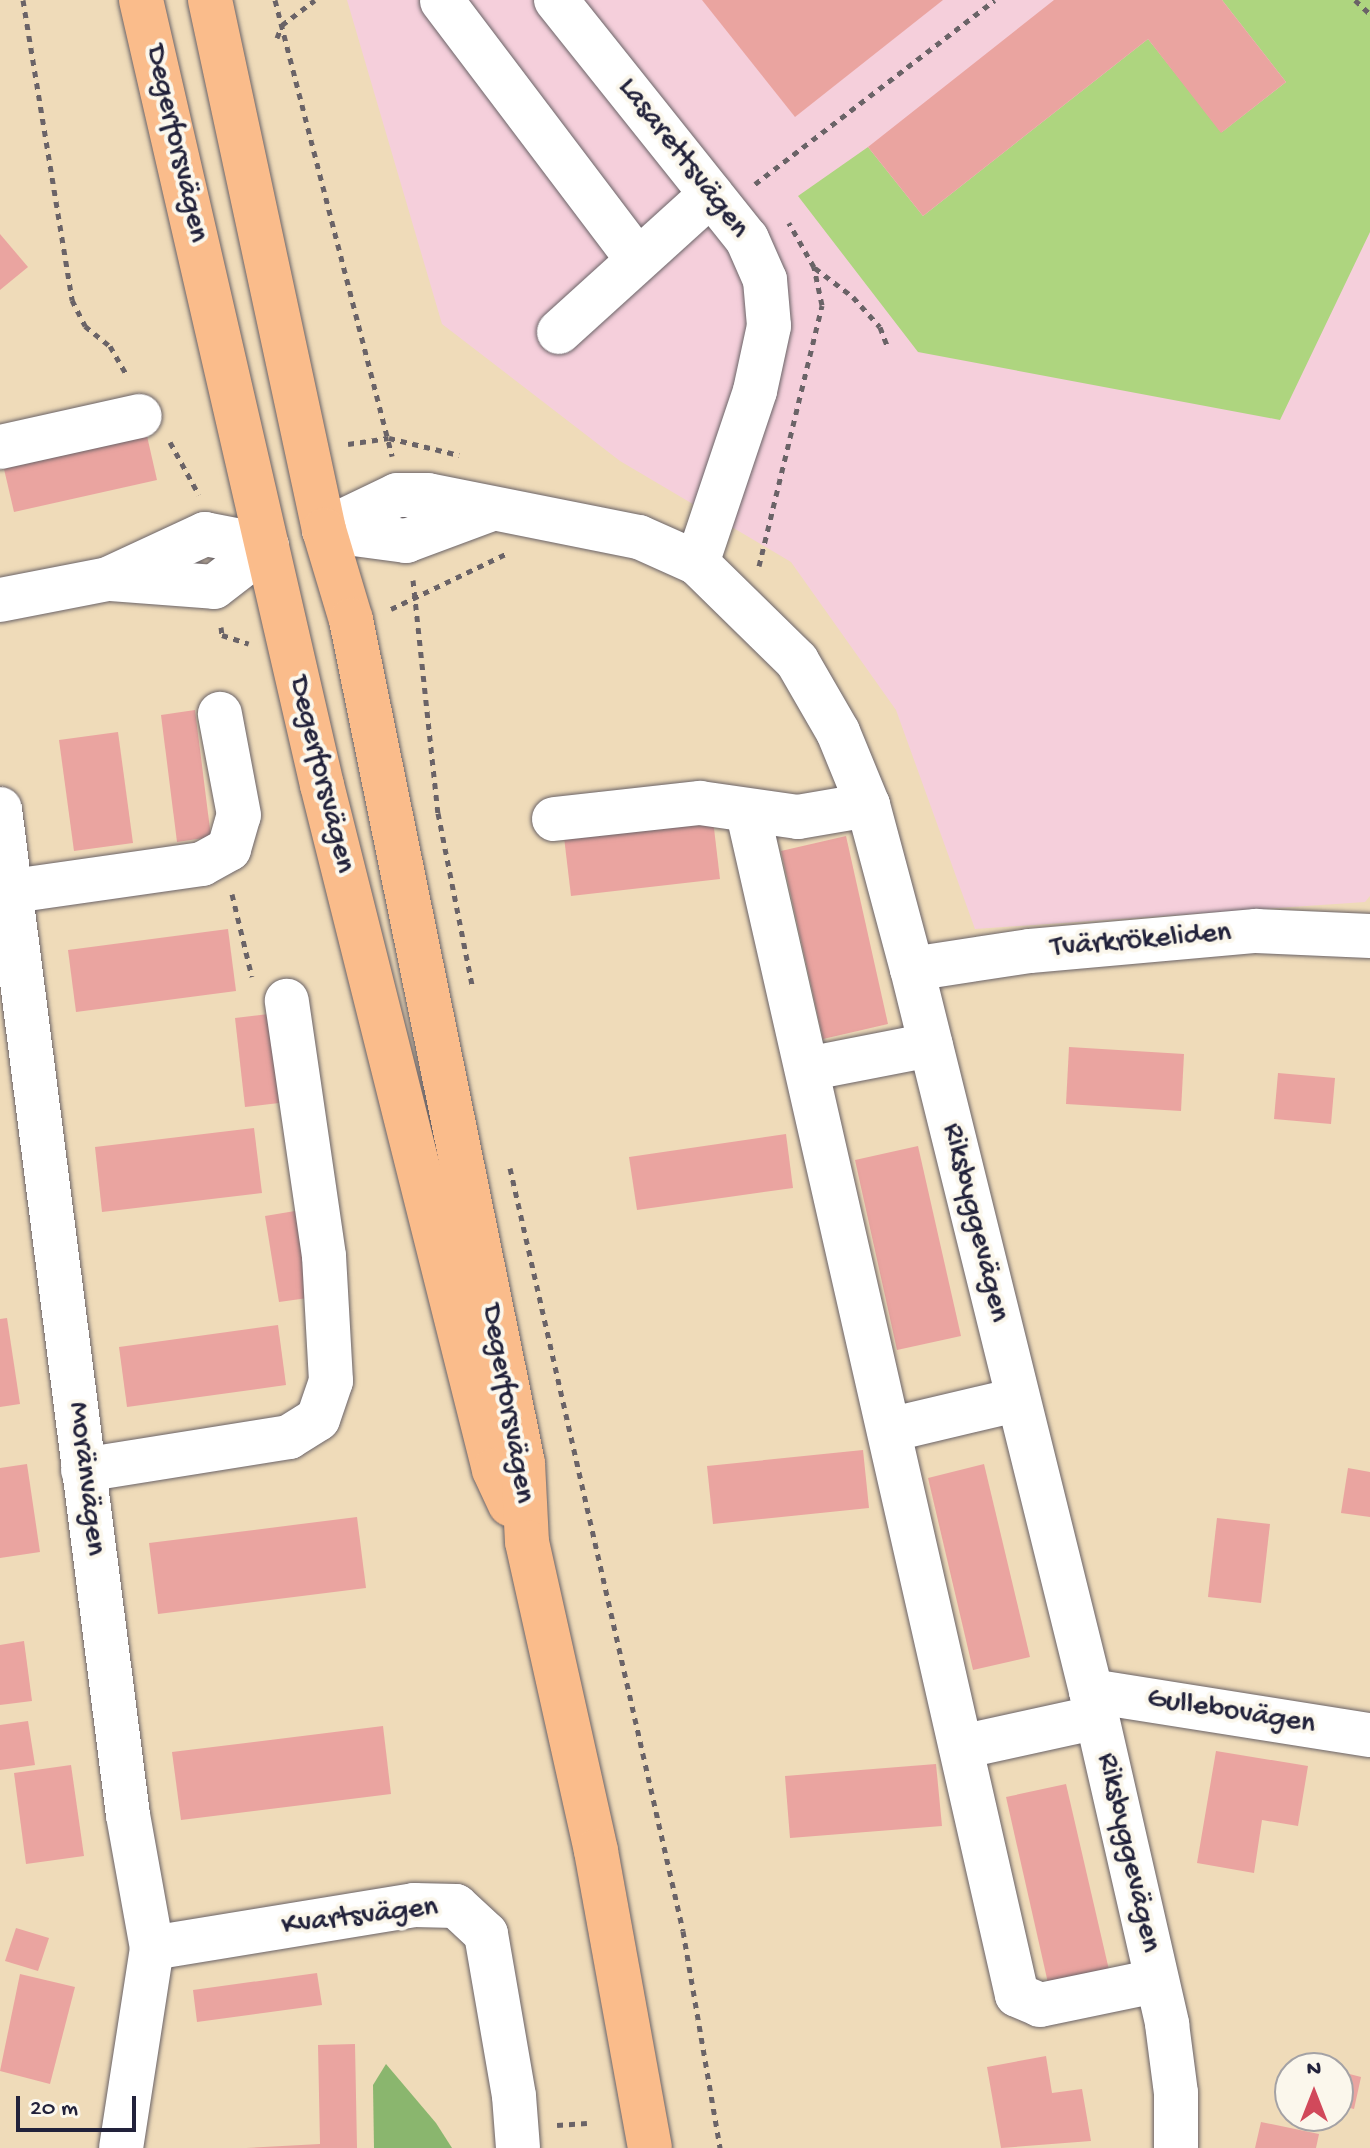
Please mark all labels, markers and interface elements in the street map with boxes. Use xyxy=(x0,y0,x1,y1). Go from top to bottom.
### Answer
street label: Degerforsvägen xyxy=(135,42,215,246)
street label: Lasarettsvägen xyxy=(608,72,756,246)
street label: Degerforsvägen xyxy=(278,673,362,877)
street label: Tvärkrökeliden xyxy=(1049,916,1233,968)
street label: Riksbyggevägen xyxy=(932,1120,1016,1326)
street label: Degerforsvägen xyxy=(471,1302,541,1506)
street label: Moränvägen xyxy=(58,1400,112,1558)
street label: Gullebovägen xyxy=(1144,1682,1318,1744)
street label: Riksbyggevägen xyxy=(1087,1750,1167,1956)
street label: Kvartsvägen xyxy=(280,1891,440,1945)
north arrow xyxy=(1274,2052,1354,2132)
text: N xyxy=(1307,2057,1321,2083)
scale bar xyxy=(20,2080,140,2130)
text: 20 m xyxy=(30,2095,78,2124)

